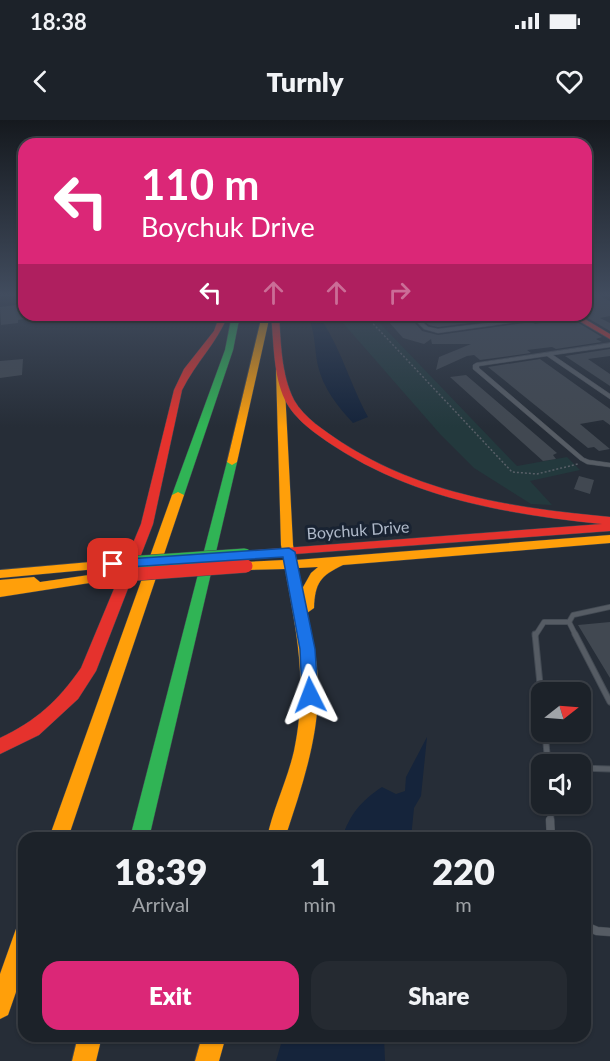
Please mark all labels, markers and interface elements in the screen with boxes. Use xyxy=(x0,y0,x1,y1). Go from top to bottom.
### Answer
text: 18:38 xyxy=(30,8,87,35)
icon: back xyxy=(24,65,57,98)
text: Turnly xyxy=(267,65,343,98)
icon: heart xyxy=(553,65,586,98)
text: 110 m xyxy=(141,159,259,209)
icon: left xyxy=(42,162,120,240)
text: Boychuk Drive xyxy=(141,210,315,243)
icon: left xyxy=(194,276,227,309)
icon: ahead xyxy=(257,276,290,309)
icon: ahead xyxy=(320,276,353,309)
icon: right xyxy=(383,276,416,309)
street label: Boychuk Drive xyxy=(306,516,410,543)
pin xyxy=(87,538,138,589)
icon: arrive xyxy=(96,547,129,580)
position arrow xyxy=(278,663,342,727)
north arrow xyxy=(531,682,591,742)
map controls xyxy=(531,682,591,814)
button: sound xyxy=(531,754,591,814)
text: 18:39 xyxy=(114,849,207,893)
text: 1 xyxy=(309,849,330,893)
text: 220 xyxy=(432,849,495,893)
text: Arrival xyxy=(132,892,190,916)
text: min xyxy=(304,892,336,916)
text: m xyxy=(455,892,472,916)
button: Exit xyxy=(42,961,299,1030)
button: Share xyxy=(311,961,567,1030)

